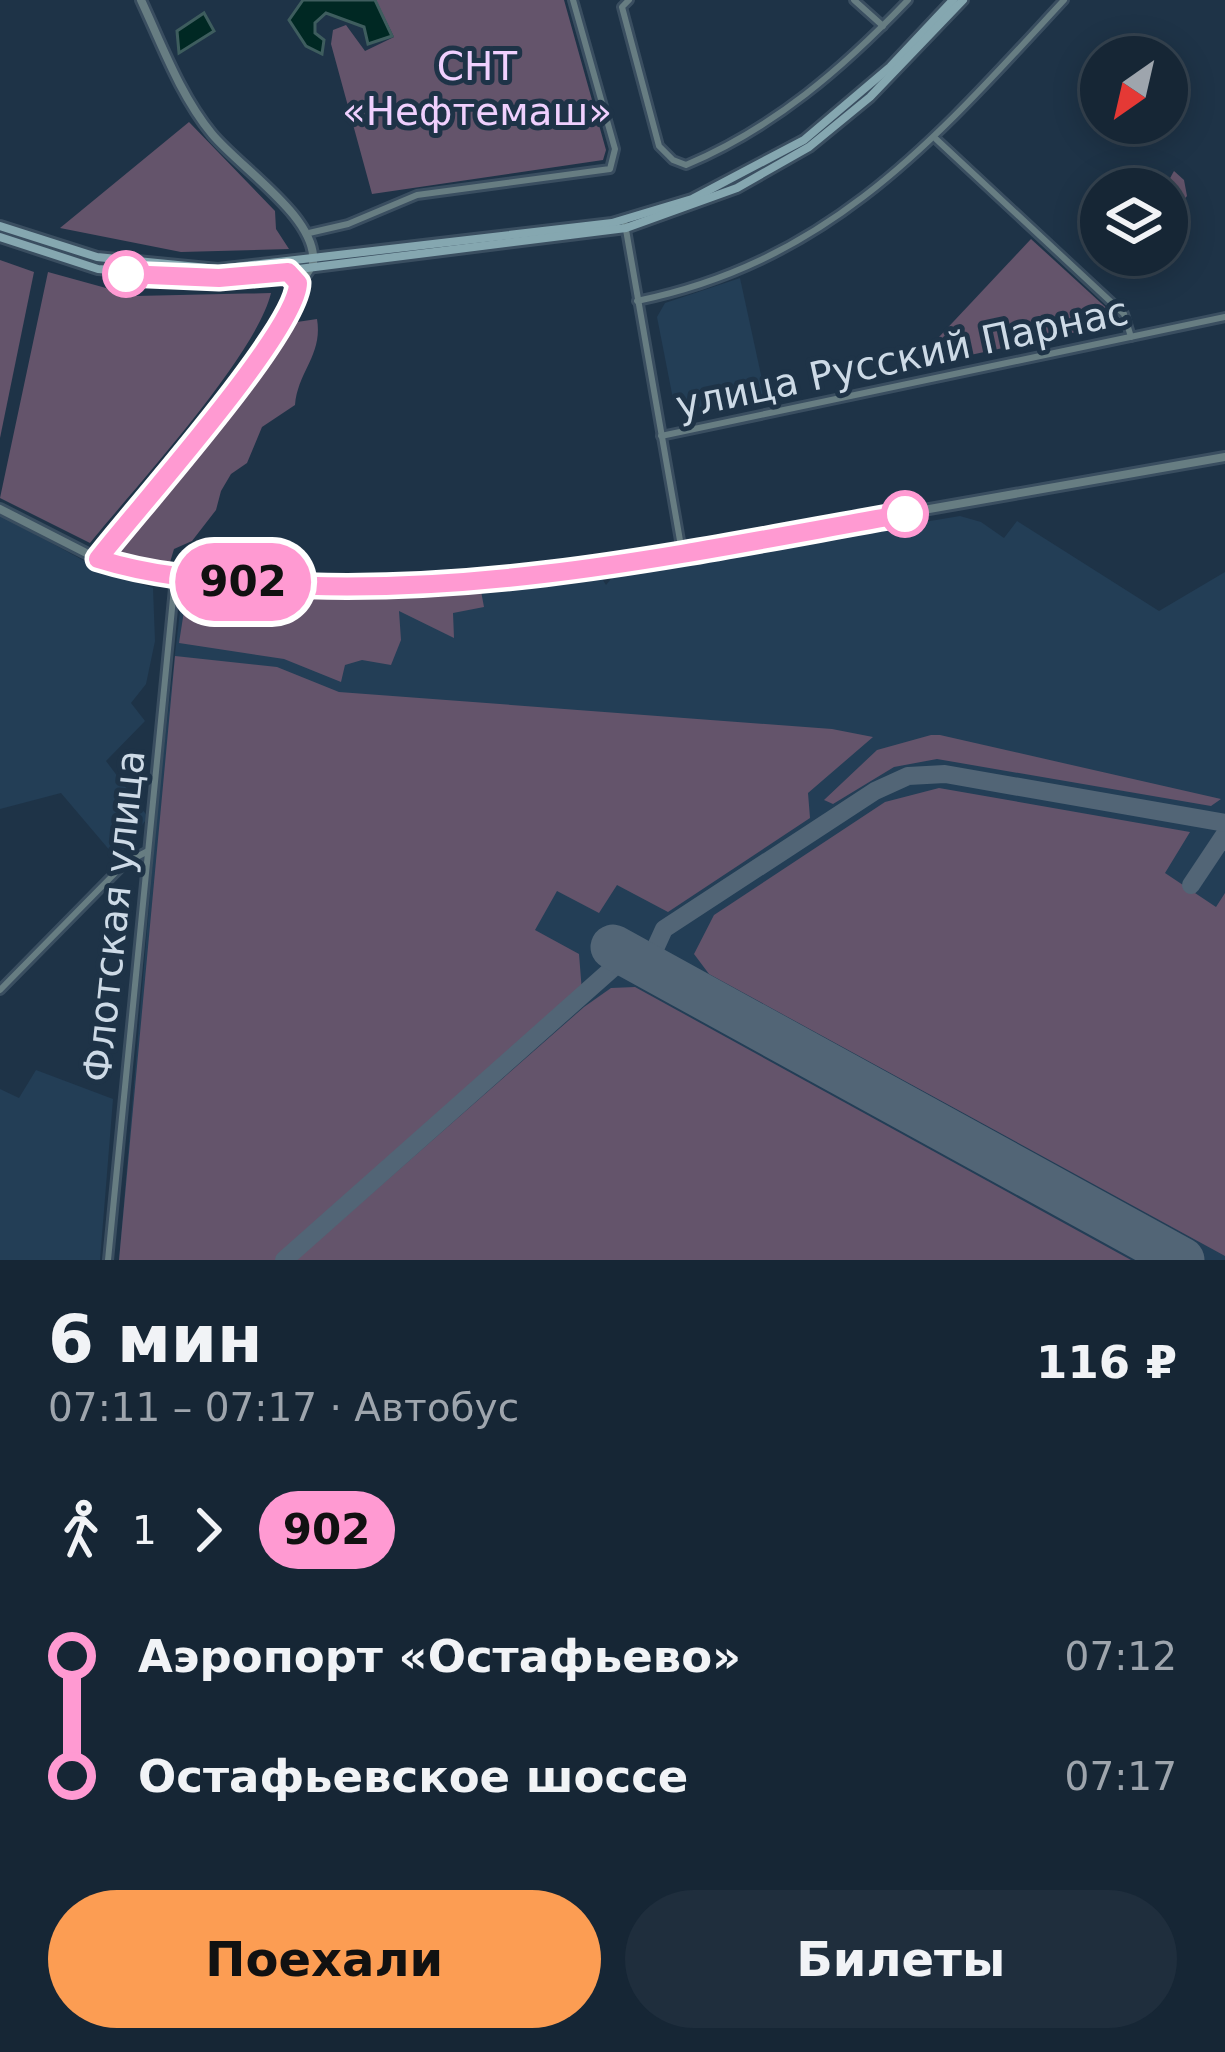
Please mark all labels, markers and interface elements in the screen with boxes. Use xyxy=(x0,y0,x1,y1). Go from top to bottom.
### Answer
north arrow xyxy=(1080,36,1188,144)
map controls xyxy=(1080,36,1188,276)
park label: СНТ «Нефтемаш» xyxy=(342,44,612,134)
button: layers xyxy=(1080,168,1188,276)
unlabelled marker xyxy=(104,252,148,296)
street label: улица Русский Парнас xyxy=(672,288,1132,428)
unlabelled marker xyxy=(883,492,927,536)
line badge: 902 xyxy=(174,543,312,621)
text: 902 xyxy=(199,557,287,606)
street label: Флотская улица xyxy=(74,748,154,1084)
text: 6 мин xyxy=(48,1301,263,1378)
text: 116 ₽ xyxy=(1036,1336,1177,1389)
text: 07:11 – 07:17 · Автобус xyxy=(48,1385,519,1430)
icon: walk xyxy=(48,1497,114,1563)
icon: forward xyxy=(175,1497,241,1563)
text: 902 xyxy=(283,1505,371,1554)
text: 1 xyxy=(132,1508,157,1553)
text: Аэропорт «Остафьево» xyxy=(138,1630,741,1683)
text: 07:12 xyxy=(1065,1634,1177,1679)
text: Остафьевское шоссе xyxy=(138,1750,688,1803)
text: 07:17 xyxy=(1065,1754,1177,1799)
button: Поехали xyxy=(48,1890,601,2028)
button: Билеты xyxy=(625,1890,1177,2028)

